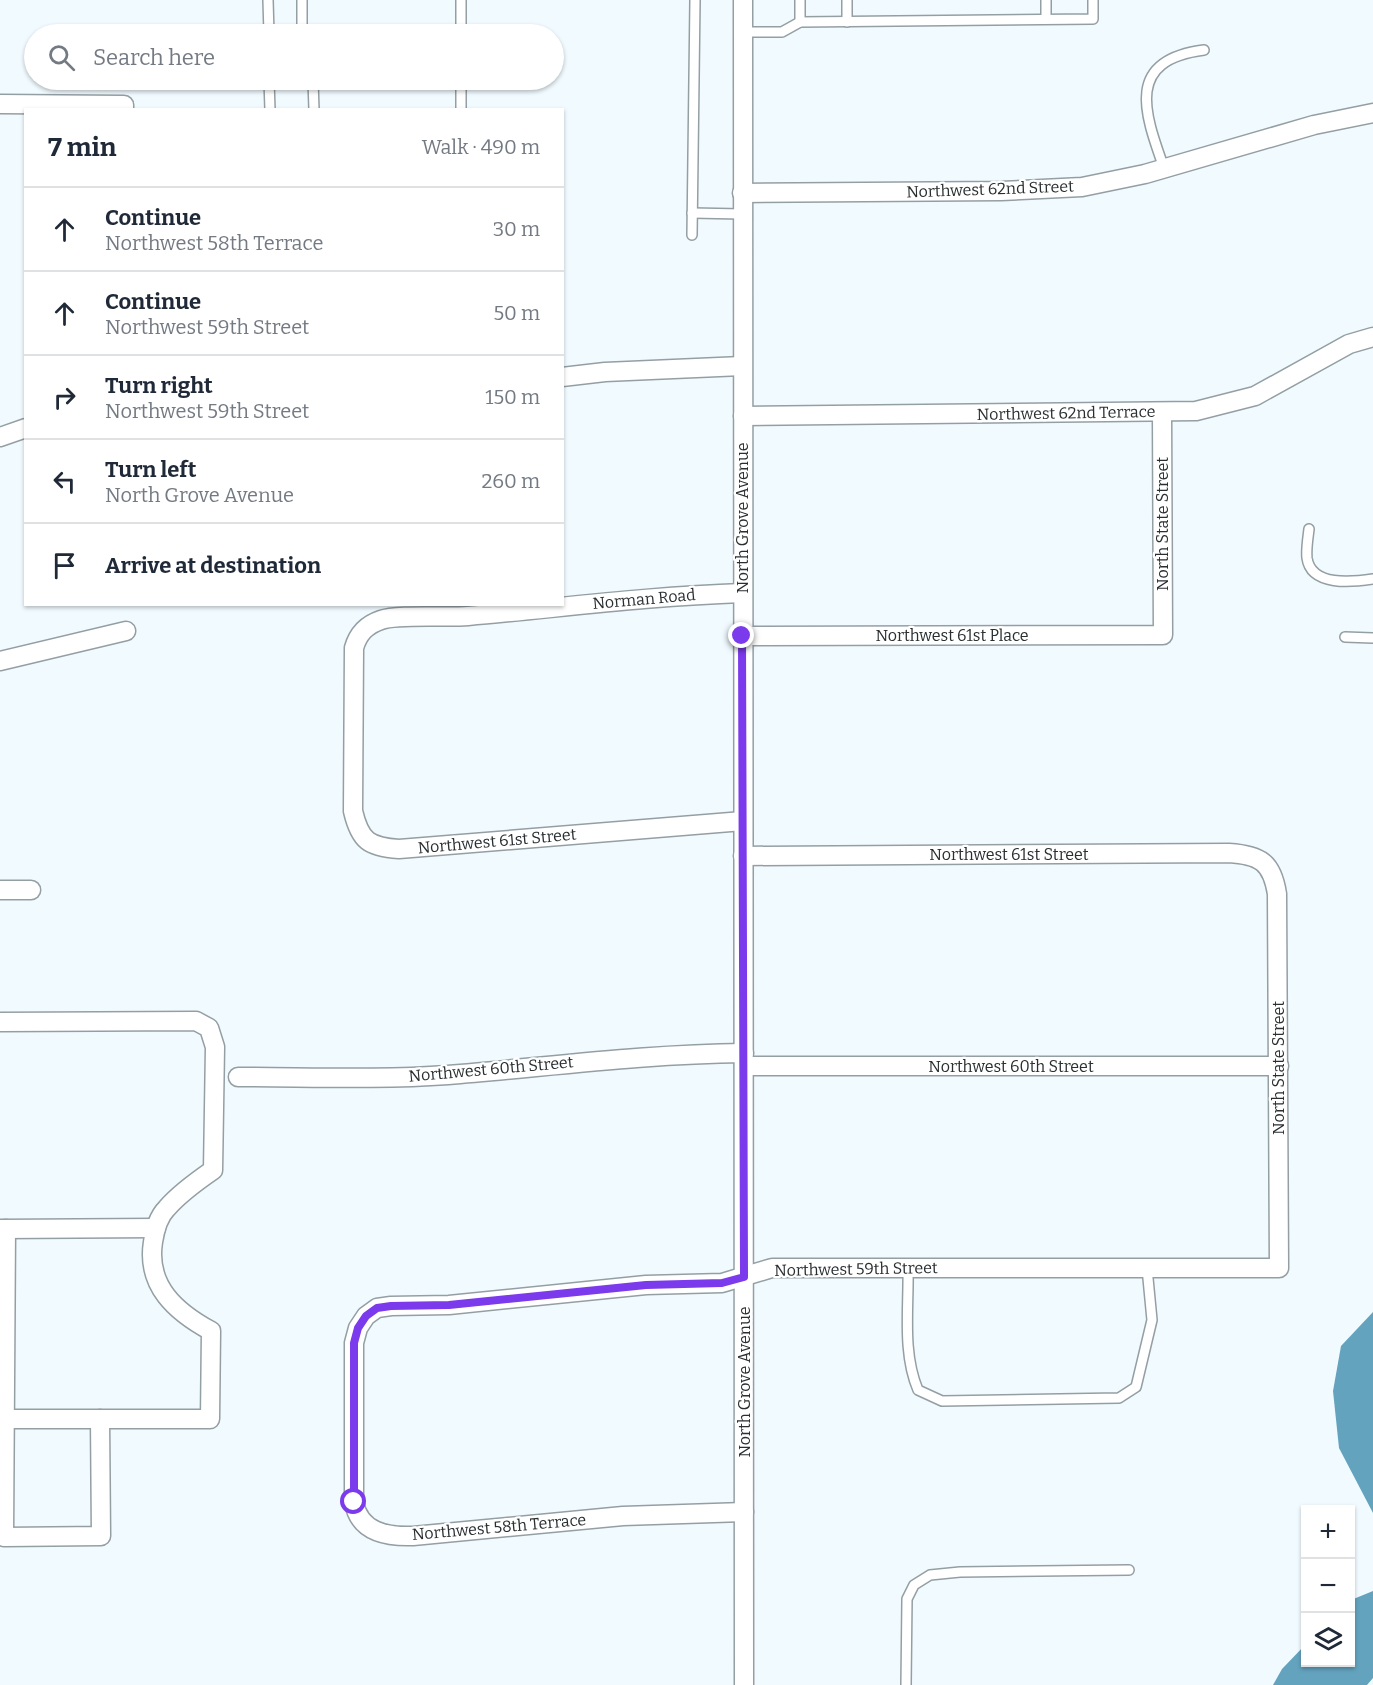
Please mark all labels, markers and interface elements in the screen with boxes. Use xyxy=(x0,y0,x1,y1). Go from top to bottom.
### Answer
search box xyxy=(24,24,564,90)
icon: search xyxy=(45,41,78,74)
text: Search here xyxy=(93,44,215,71)
text: 7 min xyxy=(48,132,116,163)
text: Walk · 490 m xyxy=(422,135,540,159)
street label: Northwest 62nd Street xyxy=(906,177,1074,201)
text: Continue xyxy=(105,204,201,231)
icon: ahead xyxy=(48,213,81,246)
text: 30 m xyxy=(493,217,540,241)
text: Northwest 58th Terrace xyxy=(105,231,323,255)
text: Continue xyxy=(105,288,201,315)
icon: ahead xyxy=(48,297,81,330)
text: 50 m xyxy=(493,301,540,325)
text: Northwest 59th Street xyxy=(105,315,309,339)
text: Turn right xyxy=(105,372,213,399)
icon: right xyxy=(48,381,81,414)
text: 150 m xyxy=(485,385,540,409)
text: Northwest 59th Street xyxy=(105,399,309,423)
street label: Northwest 62nd Terrace xyxy=(977,402,1155,424)
street label: North Grove Avenue xyxy=(733,442,752,594)
text: Turn left xyxy=(105,456,197,483)
street label: North State Street xyxy=(1153,457,1172,591)
icon: left xyxy=(48,465,81,498)
text: 260 m xyxy=(481,469,540,493)
text: North Grove Avenue xyxy=(105,483,294,507)
icon: arrive xyxy=(48,549,81,582)
text: Arrive at destination xyxy=(105,552,321,579)
street label: Norman Road xyxy=(592,585,697,613)
route end xyxy=(728,622,754,648)
street label: Northwest 61st Place xyxy=(875,626,1029,645)
street label: Northwest 61st Street xyxy=(417,825,577,857)
street label: Northwest 61st Street xyxy=(929,845,1089,864)
street label: North State Street xyxy=(1269,1001,1288,1135)
street label: Northwest 60th Street xyxy=(408,1052,574,1086)
street label: Northwest 60th Street xyxy=(928,1057,1094,1076)
street label: Northwest 59th Street xyxy=(774,1258,938,1280)
street label: North Grove Avenue xyxy=(735,1306,754,1458)
route start xyxy=(340,1488,366,1514)
map controls xyxy=(1301,1505,1355,1667)
button: + xyxy=(1301,1505,1355,1559)
street label: Northwest 58th Terrace xyxy=(411,1510,587,1544)
button: − xyxy=(1301,1559,1355,1613)
button: layers xyxy=(1301,1613,1355,1667)

